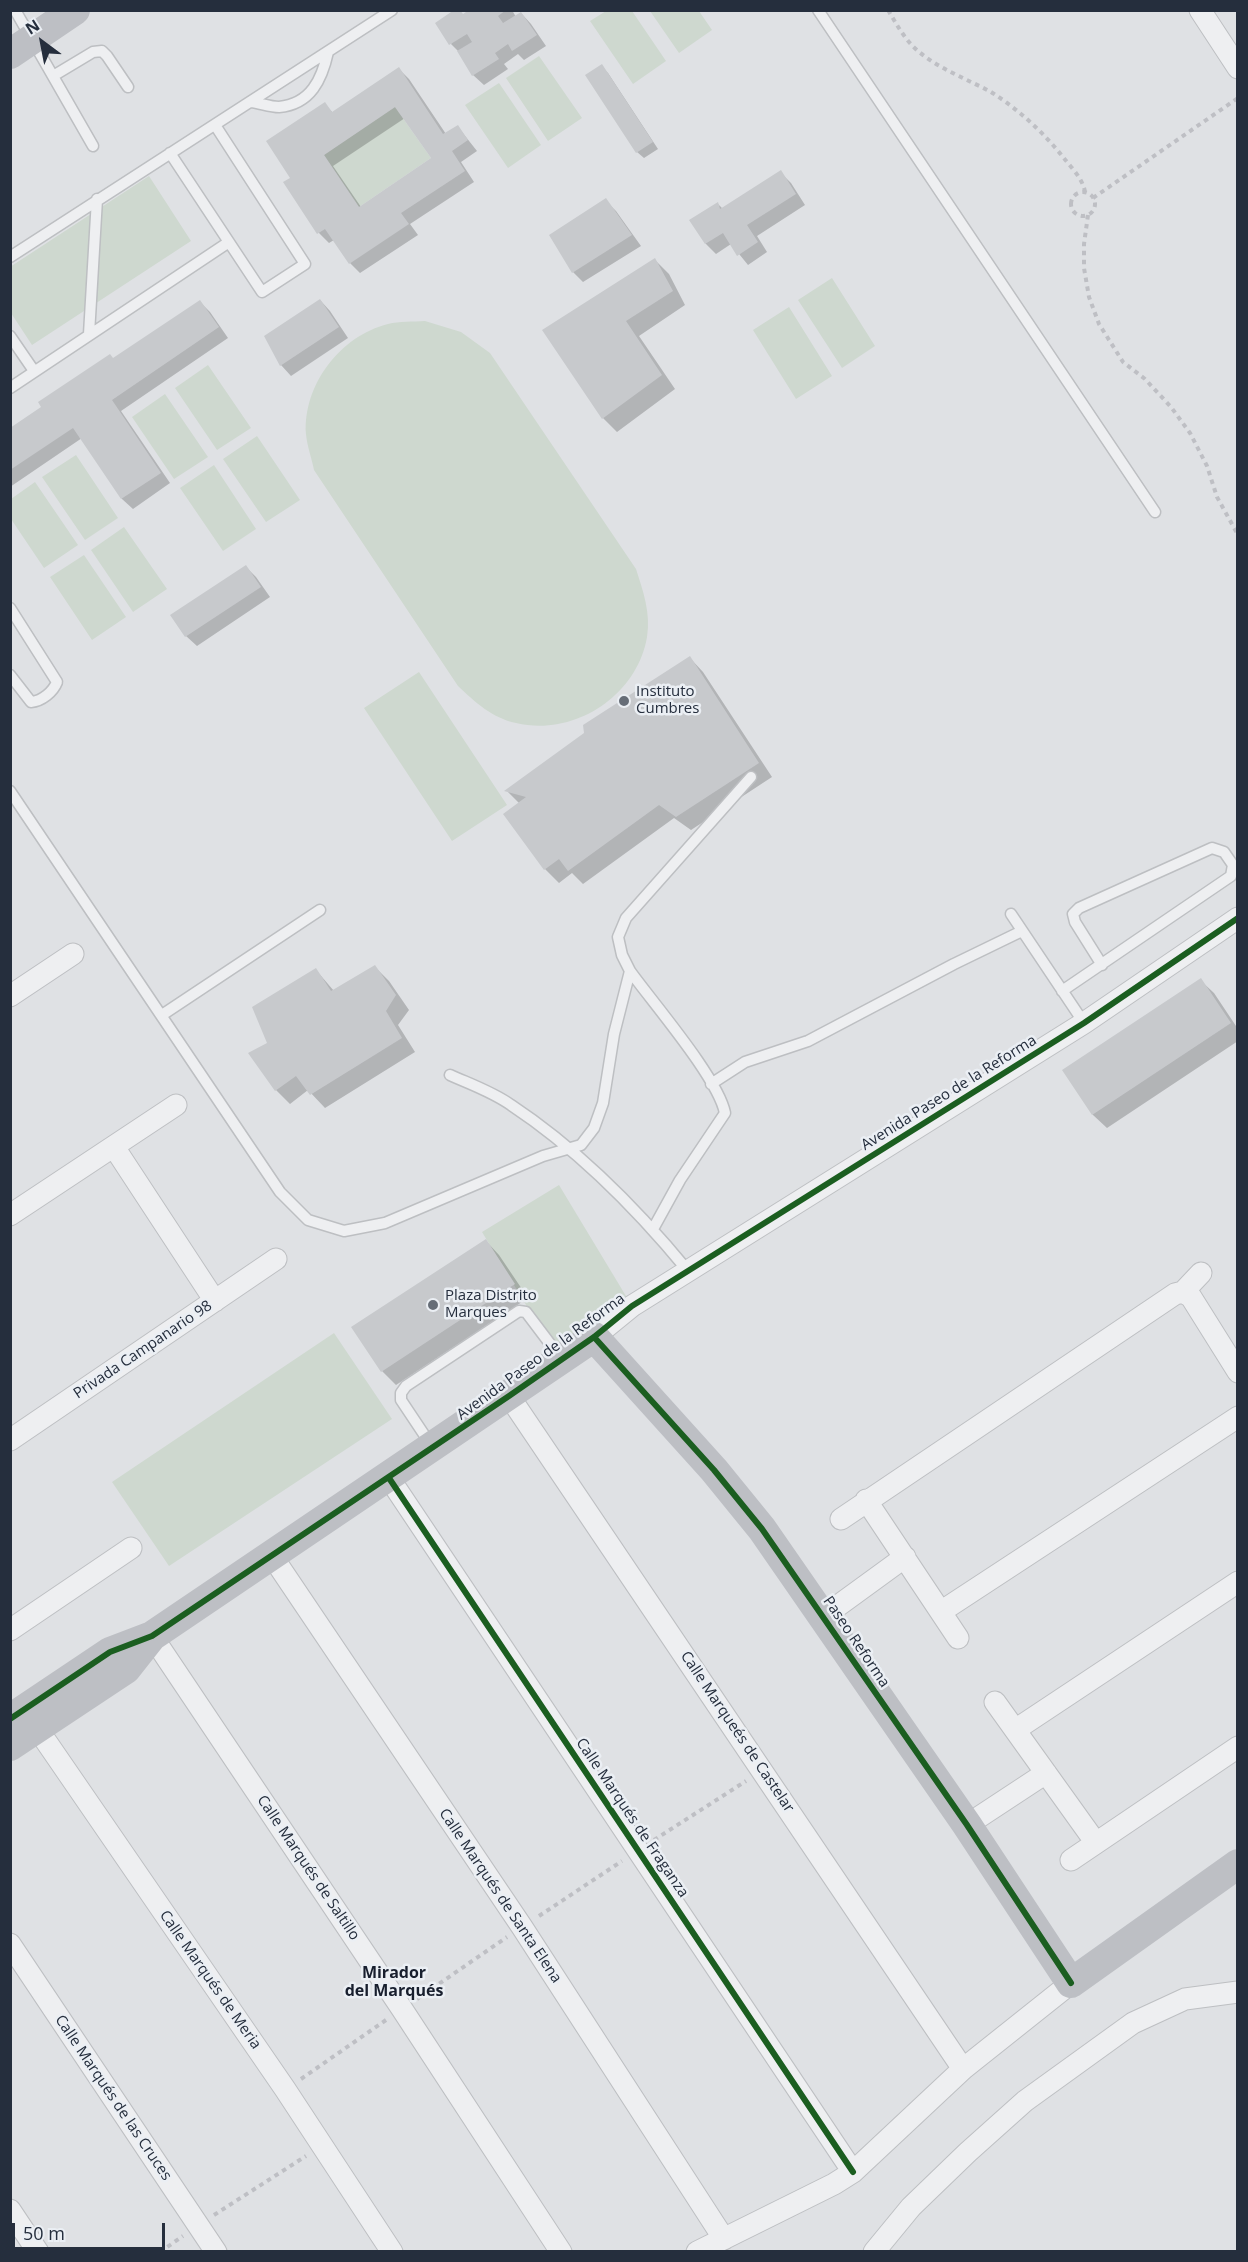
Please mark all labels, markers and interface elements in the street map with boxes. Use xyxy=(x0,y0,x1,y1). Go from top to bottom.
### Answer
north arrow xyxy=(12,12,72,72)
text: N xyxy=(21,14,44,40)
place label: Instituto Cumbres xyxy=(636,683,699,718)
marker: Instituto Cumbres xyxy=(617,694,631,708)
street label: Avenida Paseo de la Reforma xyxy=(858,1032,1040,1154)
place label: Plaza Distrito Marques xyxy=(445,1287,537,1322)
street label: Avenida Paseo de la Reforma xyxy=(453,1290,629,1424)
street label: Privada Campanario 98 xyxy=(70,1297,216,1403)
marker: Plaza Distrito Marques xyxy=(426,1298,440,1312)
street label: Paseo Reforma xyxy=(819,1593,893,1691)
street label: Calle Marqueés de Castelar xyxy=(676,1648,798,1816)
street label: Calle Marqués de Fraganza xyxy=(572,1735,692,1901)
street label: Calle Marqués de Saltillo xyxy=(253,1792,363,1944)
street label: Calle Marqués de Santa Elena xyxy=(435,1805,565,1987)
street label: Calle Marqués de Meria xyxy=(155,1907,265,2053)
district label: Mirador del Marqués xyxy=(345,1963,443,2001)
street label: Calle Marqués de las Cruces xyxy=(51,2012,175,2184)
scale bar xyxy=(15,2211,168,2249)
text: 50 m xyxy=(23,2221,65,2245)

